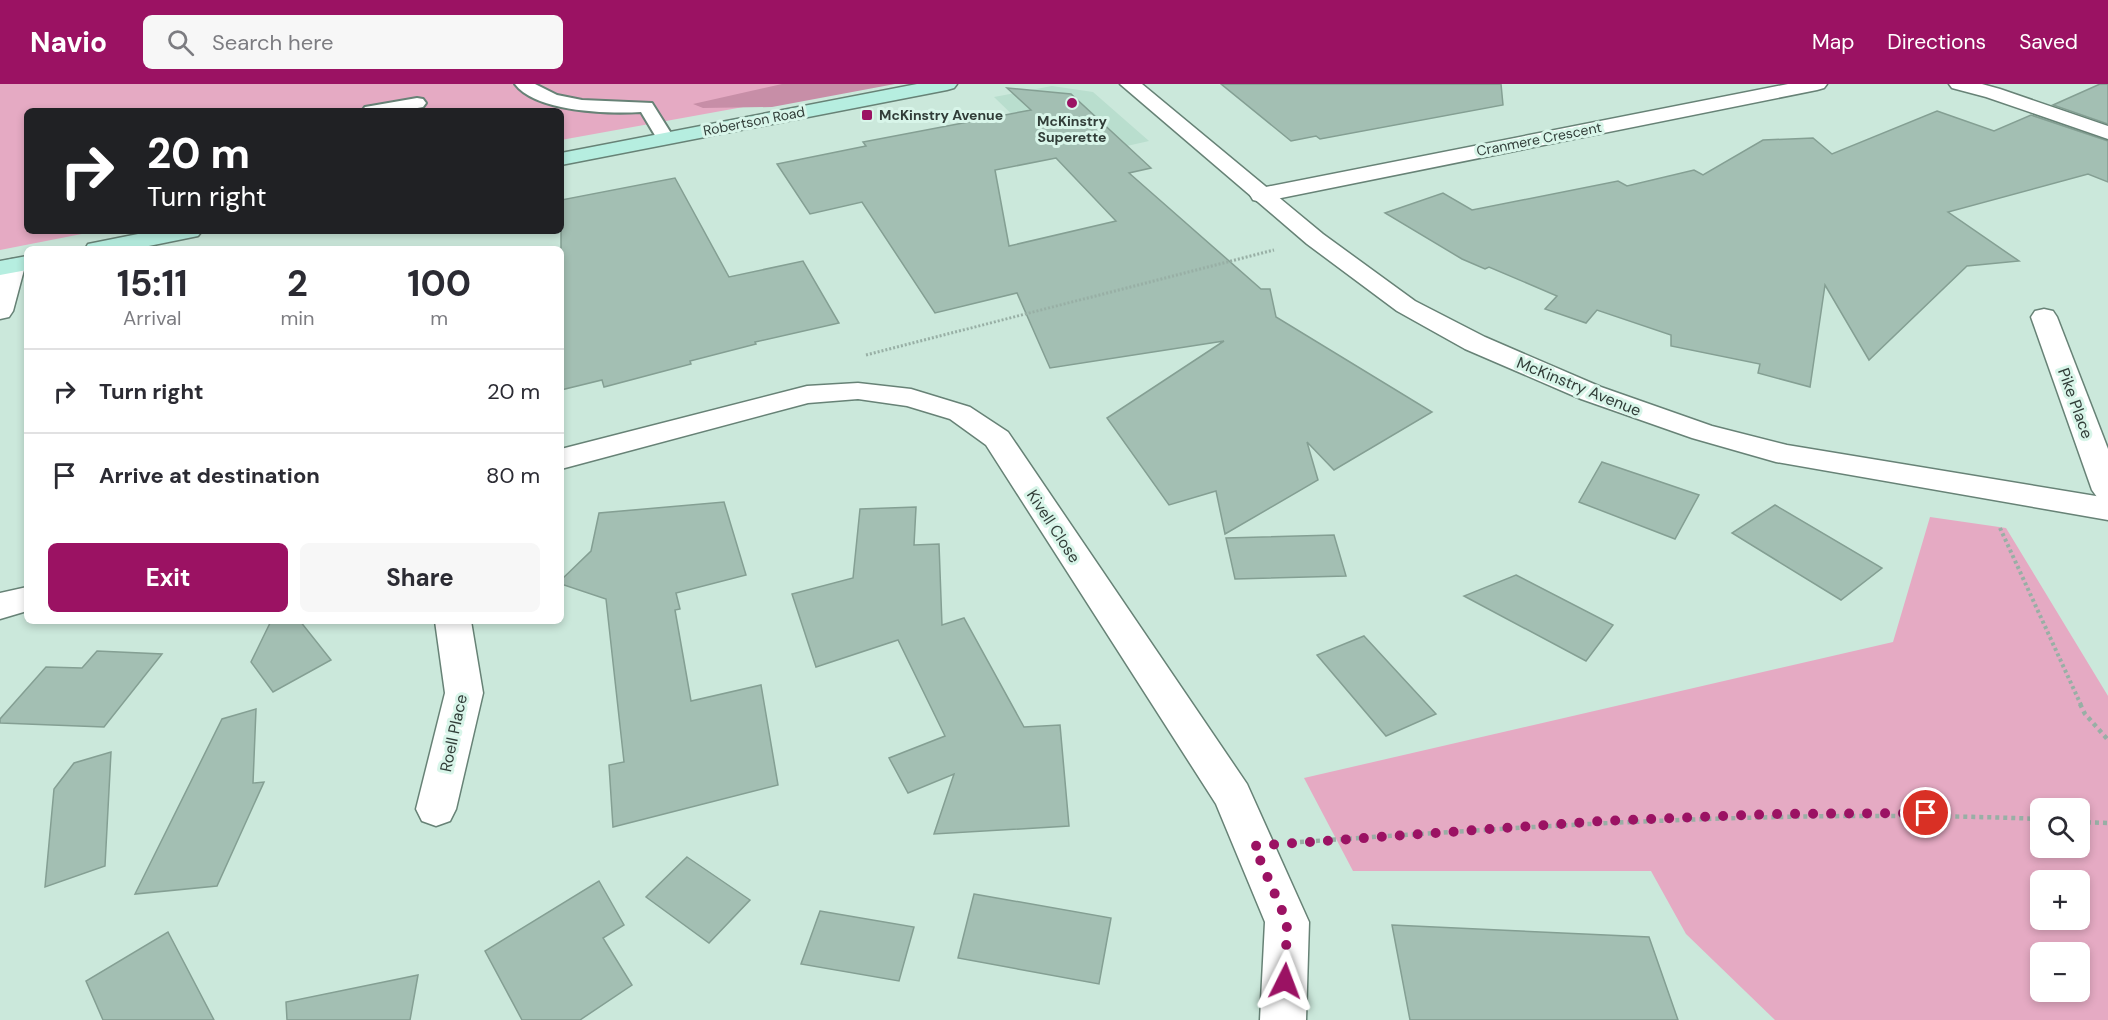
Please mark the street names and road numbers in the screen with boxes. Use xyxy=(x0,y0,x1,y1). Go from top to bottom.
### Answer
street label: Robertson Road xyxy=(702,102,806,140)
street label: Cranmere Crescent xyxy=(1475,118,1603,160)
street label: McKinstry Avenue xyxy=(1514,352,1644,421)
street label: Pike Place xyxy=(2053,365,2098,441)
street label: Kivell Close xyxy=(1022,486,1085,567)
street label: Roell Place xyxy=(435,692,472,774)

